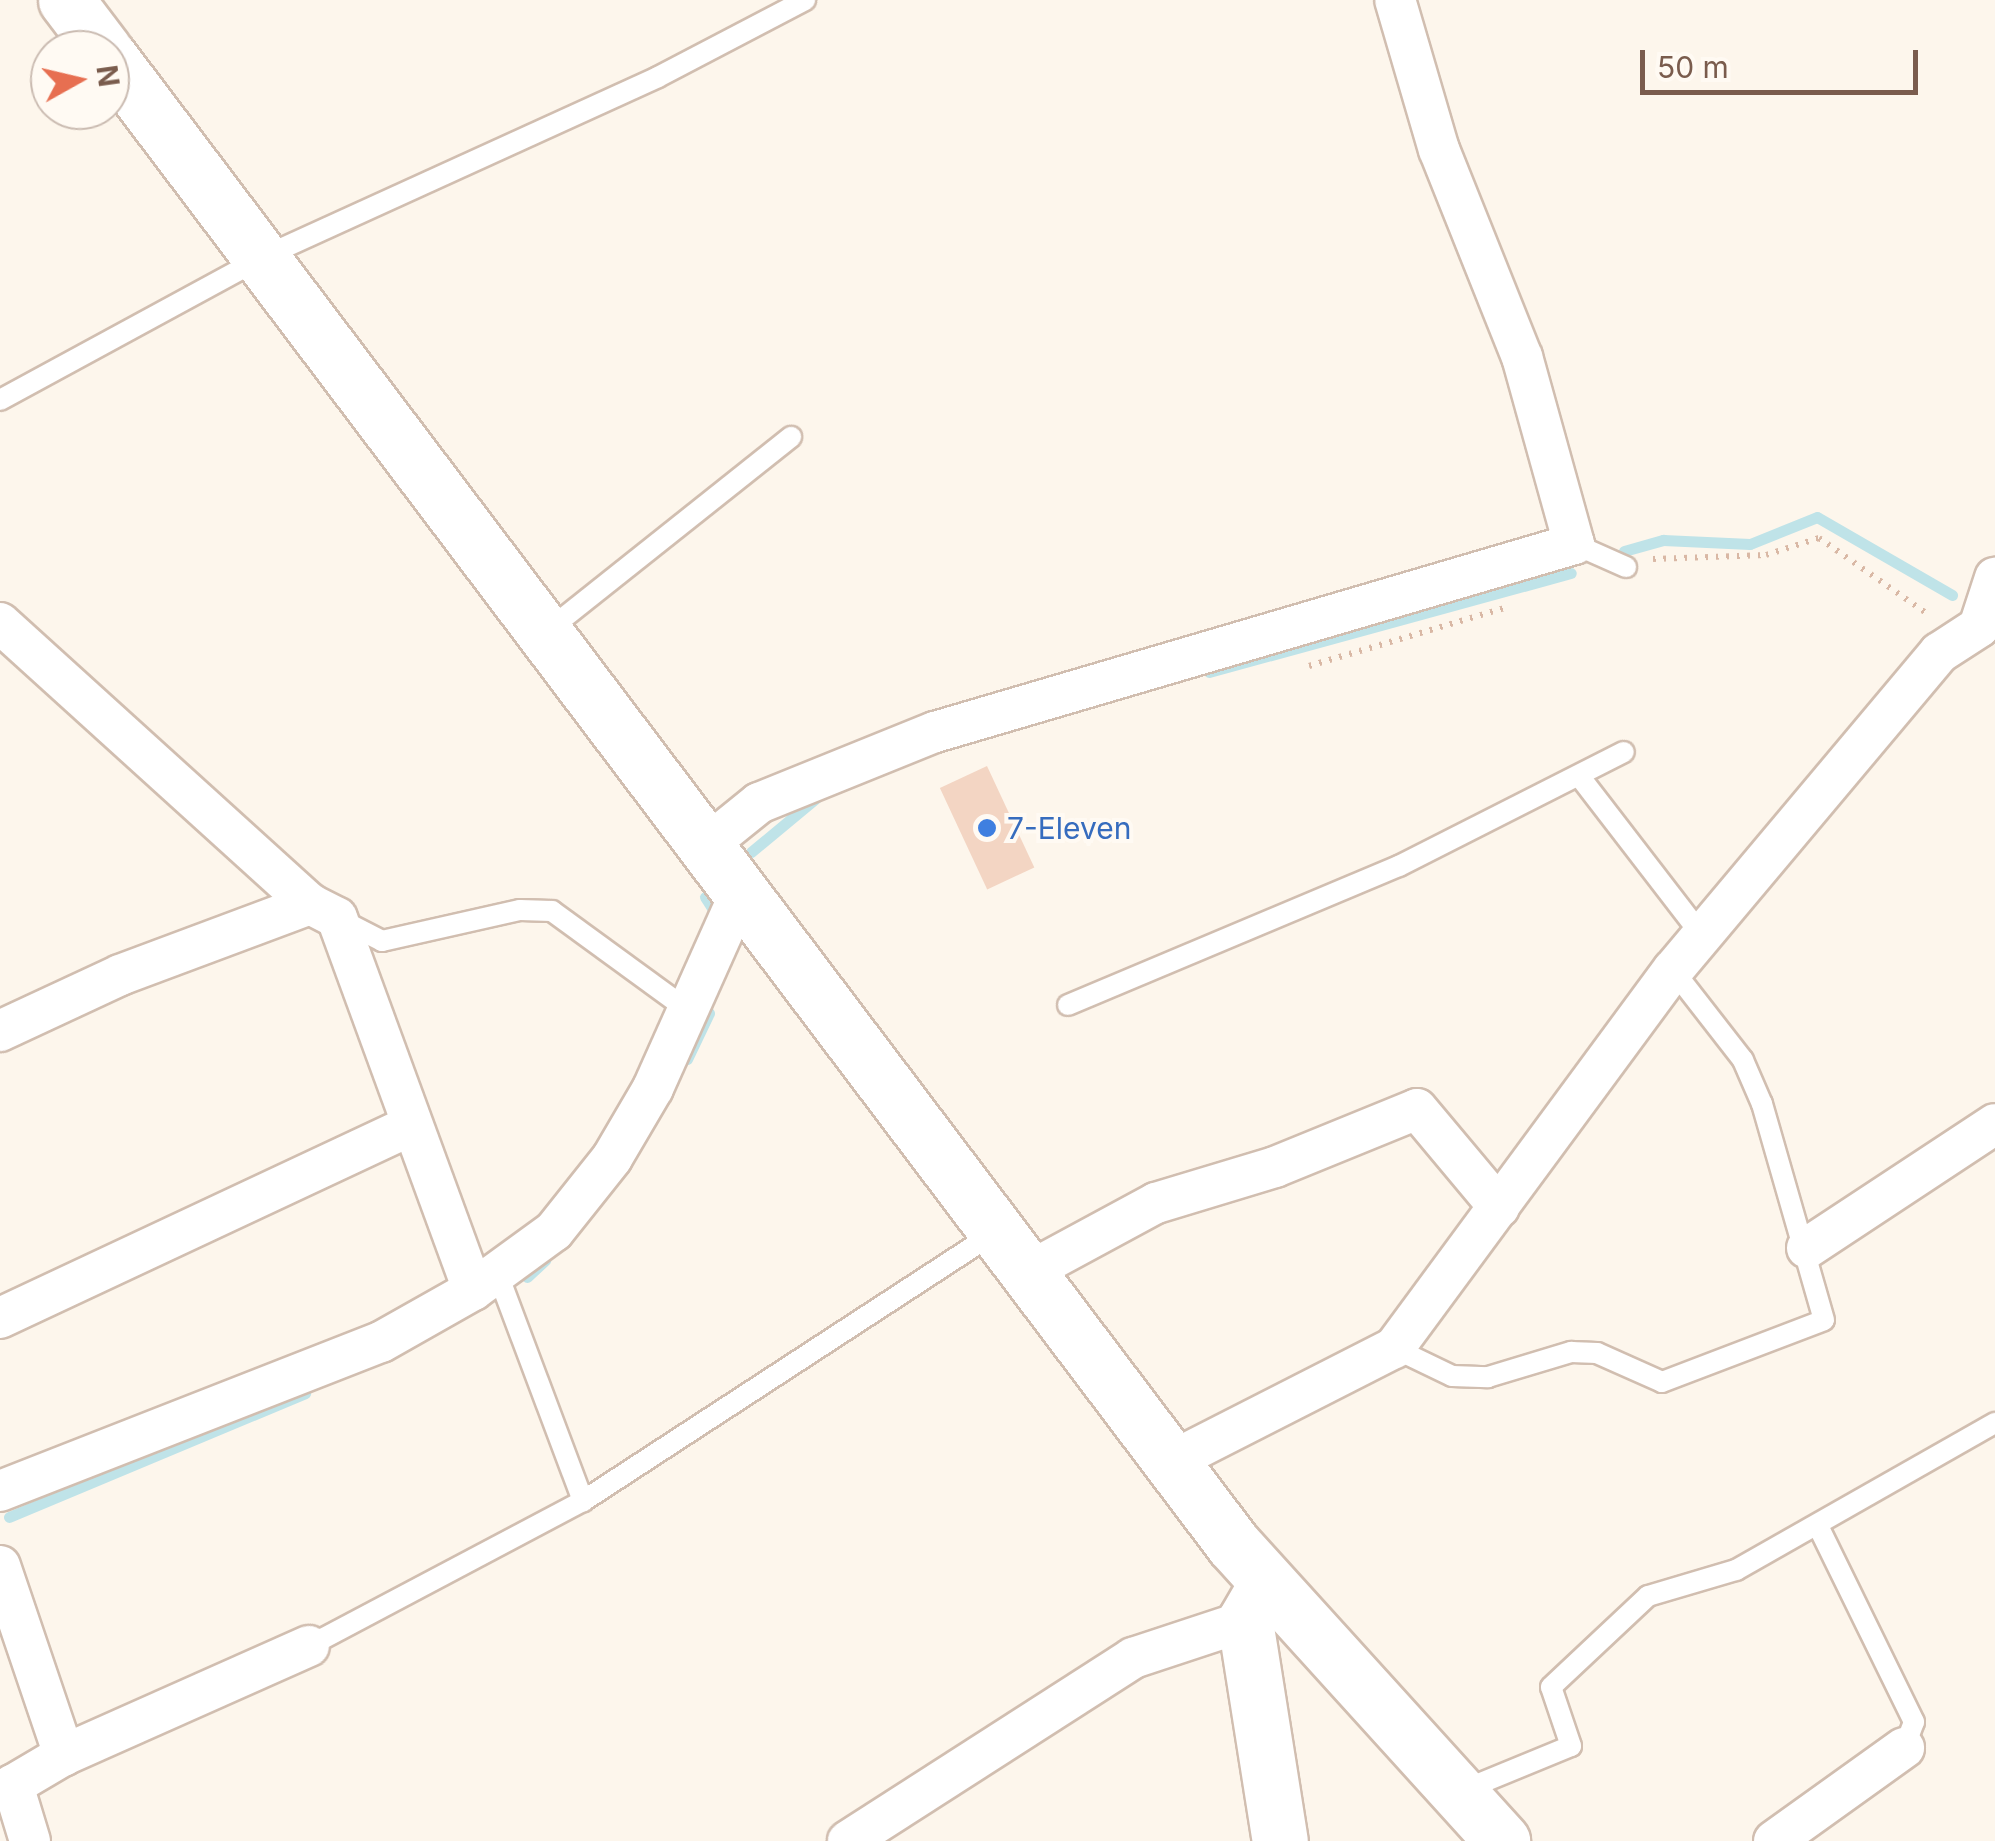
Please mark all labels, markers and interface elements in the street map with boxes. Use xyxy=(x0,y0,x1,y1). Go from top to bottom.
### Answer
north arrow xyxy=(30,30,130,130)
scale bar xyxy=(1645,30,1922,92)
text: 50 m xyxy=(1657,49,1729,85)
text: N xyxy=(89,63,126,89)
place label: 7-Eleven xyxy=(1007,810,1131,846)
marker: 7-Eleven xyxy=(976,817,998,839)

